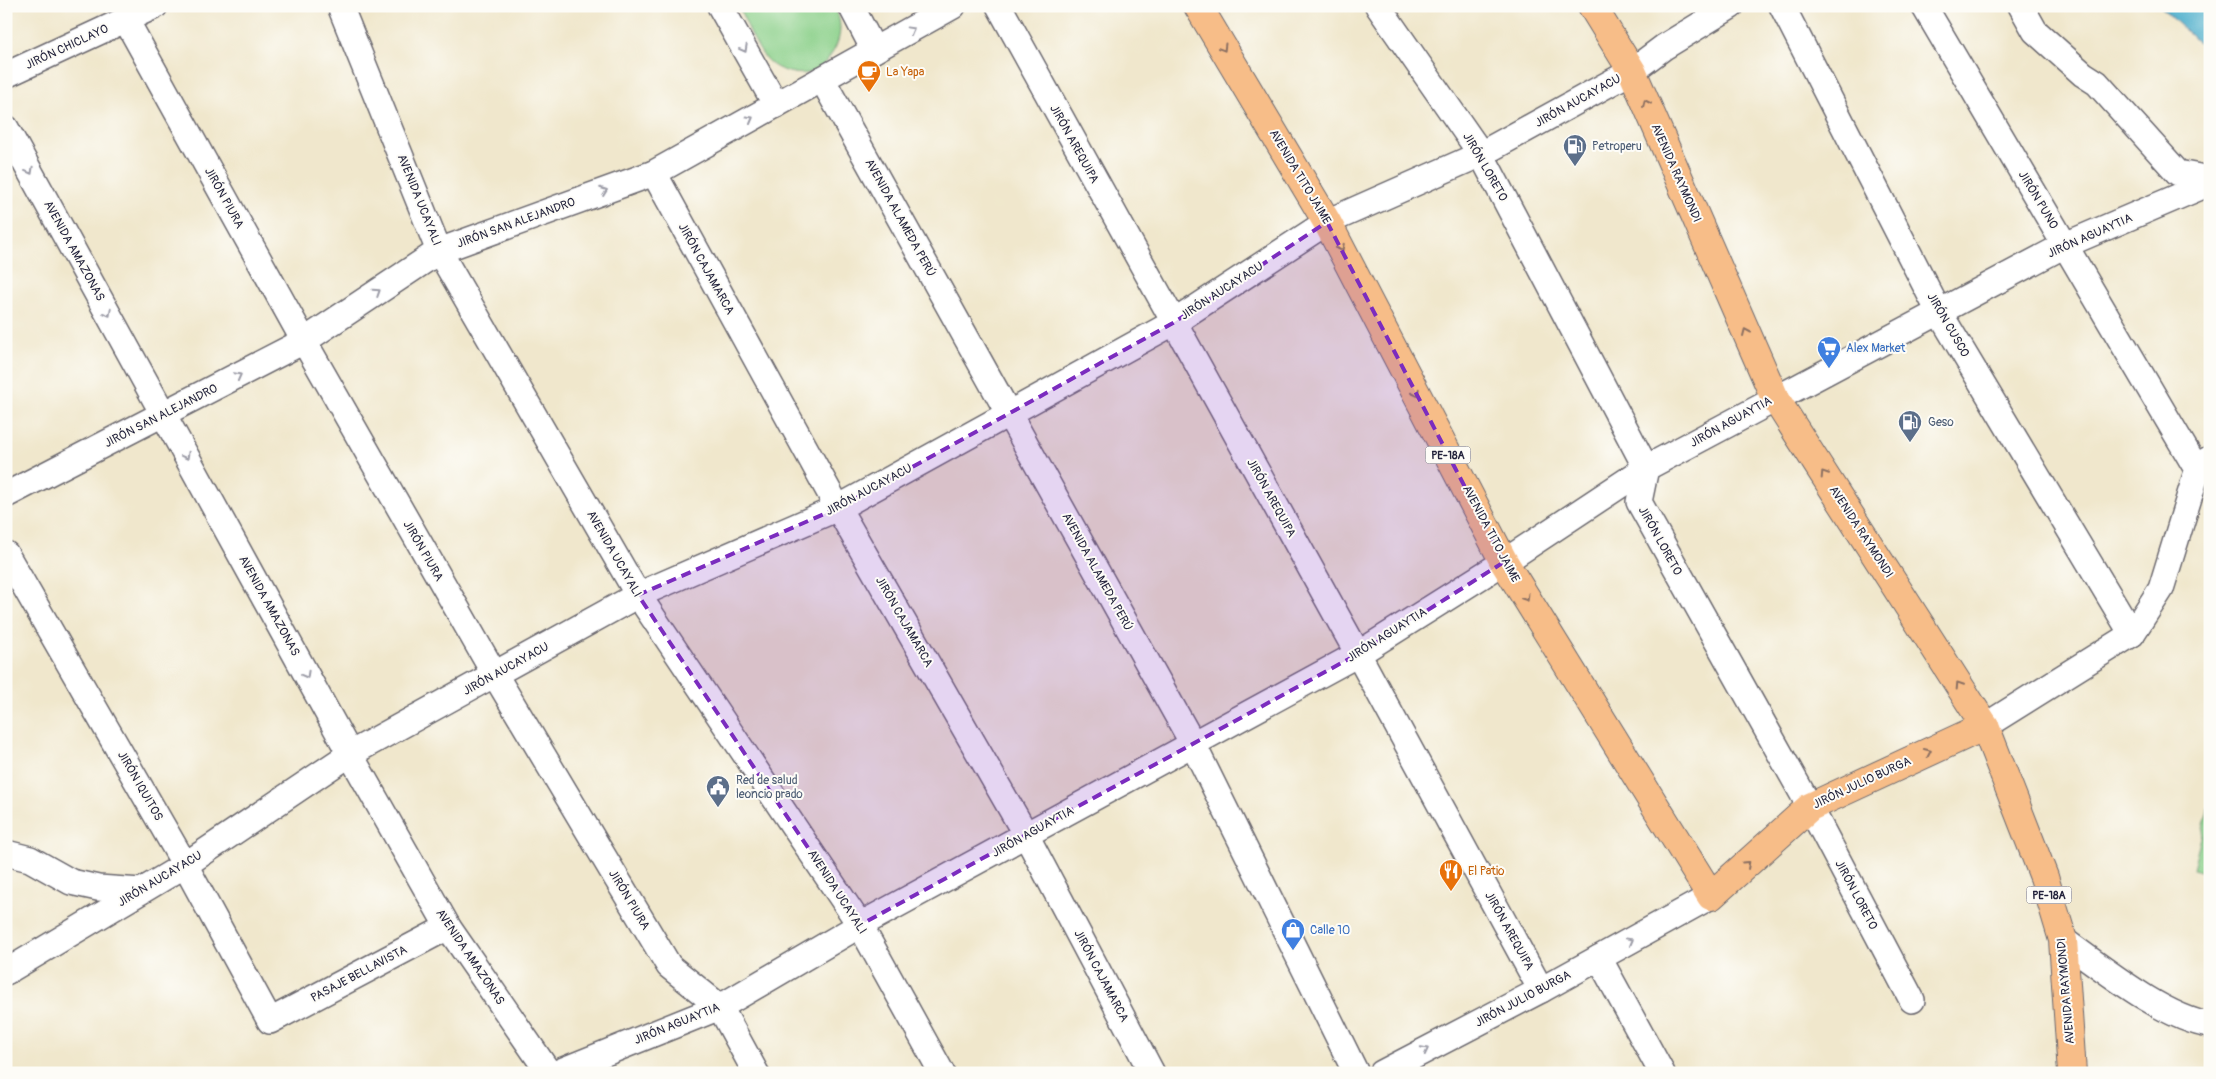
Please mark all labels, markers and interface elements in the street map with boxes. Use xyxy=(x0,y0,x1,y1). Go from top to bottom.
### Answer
street label: JIRÓN CHICLAYO xyxy=(23,20,111,73)
one-way arrow xyxy=(905,26,914,36)
one-way arrow xyxy=(738,43,748,52)
one-way arrow xyxy=(1217,43,1227,52)
cafe icon: La Yapa xyxy=(856,59,882,93)
place label: La Yapa xyxy=(886,65,925,80)
street label: JIRÓN AUCAYACU xyxy=(1532,70,1624,131)
one-way arrow xyxy=(1641,99,1652,108)
street label: JIRÓN AREQUIPA xyxy=(1046,102,1103,186)
one-way arrow xyxy=(744,116,753,126)
street label: AVENIDA RAYMONDI xyxy=(1648,121,1704,225)
street label: AVENIDA TITO JAIME xyxy=(1266,127,1334,227)
street label: JIRÓN LORETO xyxy=(1459,130,1512,204)
fuel station icon: Petroperu xyxy=(1562,133,1588,167)
place label: Petroperu xyxy=(1592,139,1642,154)
street label: AVENIDA UCAYALI xyxy=(394,152,444,248)
street label: AVENIDA ALAMEDA PERÚ xyxy=(861,156,939,279)
street label: JIRÓN PIURA xyxy=(201,164,248,231)
one-way arrow xyxy=(24,165,34,174)
street label: JIRÓN PUNO xyxy=(2015,168,2062,232)
one-way arrow xyxy=(599,187,608,197)
street label: JIRÓN SAN ALEJANDRO xyxy=(454,194,578,251)
street label: AVENIDA AMAZONAS xyxy=(40,198,108,304)
street label: JIRÓN AGUAYTIA xyxy=(2045,210,2135,261)
street label: JIRÓN CAJAMARCA xyxy=(675,220,738,318)
one-way arrow xyxy=(1335,243,1345,252)
street label: JIRÓN AUCAYACU xyxy=(1177,258,1266,323)
one-way arrow xyxy=(372,289,381,299)
street label: JIRÓN CUSCO xyxy=(1924,290,1973,360)
one-way arrow xyxy=(102,308,112,317)
one-way arrow xyxy=(1741,328,1752,337)
supermarket icon: Alex Market xyxy=(1816,335,1842,369)
place label: Alex Market xyxy=(1846,341,1906,356)
one-way arrow xyxy=(233,372,242,382)
street label: JIRÓN SAN ALEJANDRO xyxy=(101,380,220,451)
one-way arrow xyxy=(1410,387,1420,396)
street label: JIRÓN AGUAYTIA xyxy=(1687,392,1775,451)
fuel station icon: Geso xyxy=(1897,409,1923,443)
place label: Geso xyxy=(1928,415,1954,430)
road number: PE-18A xyxy=(1426,446,1470,464)
one-way arrow xyxy=(180,450,190,459)
street label: JIRÓN AREQUIPA xyxy=(1243,456,1300,540)
street label: JIRÓN AUCAYACU xyxy=(823,460,915,519)
one-way arrow xyxy=(1820,471,1830,480)
street label: AVENIDA TITO JAIME xyxy=(1459,483,1523,585)
street label: AVENIDA RAYMONDI xyxy=(1826,483,1896,581)
street label: JIRÓN LORETO xyxy=(1635,503,1686,579)
street label: AVENIDA UCAYALI xyxy=(583,508,645,600)
street label: AVENIDA ALAMEDA PERÚ xyxy=(1058,510,1136,633)
street label: JIRÓN PIURA xyxy=(400,517,447,584)
street label: AVENIDA AMAZONAS xyxy=(235,553,303,659)
street label: JIRÓN CAJAMARCA xyxy=(872,573,937,670)
one-way arrow xyxy=(1519,592,1529,601)
street label: JIRÓN AGUAYTIA xyxy=(1344,604,1430,666)
street label: JIRÓN AUCAYACU xyxy=(460,638,552,699)
one-way arrow xyxy=(300,670,310,679)
one-way arrow xyxy=(1955,681,1965,690)
street label: JIRÓN IQUITOS xyxy=(114,748,167,824)
one-way arrow xyxy=(1923,748,1932,758)
street label: JIRÓN JULIO BURGA xyxy=(1810,753,1914,812)
place label: Red de salud leoncio prado xyxy=(736,773,803,802)
public building icon: Red de salud leoncio prado xyxy=(705,774,731,808)
street label: JIRÓN AGUAYTIA xyxy=(989,802,1077,861)
street label: JIRÓN AUCAYACU xyxy=(115,847,205,910)
street label: AVENIDA UCAYALI xyxy=(804,847,870,937)
street label: JIRÓN LORETO xyxy=(1831,857,1882,933)
restaurant icon: El Patio xyxy=(1438,858,1464,892)
one-way arrow xyxy=(1742,861,1751,870)
place label: El Patio xyxy=(1468,864,1505,879)
street label: JIRÓN PIURA xyxy=(605,867,654,933)
road number: PE-18A xyxy=(2026,886,2072,904)
street label: JIRÓN AREQUIPA xyxy=(1481,889,1538,973)
street label: AVENIDA AMAZONAS xyxy=(432,906,508,1008)
shop icon: Calle 10 xyxy=(1280,917,1306,951)
place label: Calle 10 xyxy=(1310,923,1350,938)
street label: JIRÓN CAJAMARCA xyxy=(1070,927,1133,1025)
one-way arrow xyxy=(1625,937,1634,947)
street label: AVENIDA RAYMONDI xyxy=(2054,937,2078,1045)
street label: PASAJE BELLAVISTA xyxy=(308,942,410,1006)
street label: JIRÓN JULIO BURGA xyxy=(1472,966,1574,1031)
street label: JIRÓN AGUAYTIA xyxy=(632,999,722,1048)
one-way arrow xyxy=(1420,1046,1429,1056)

